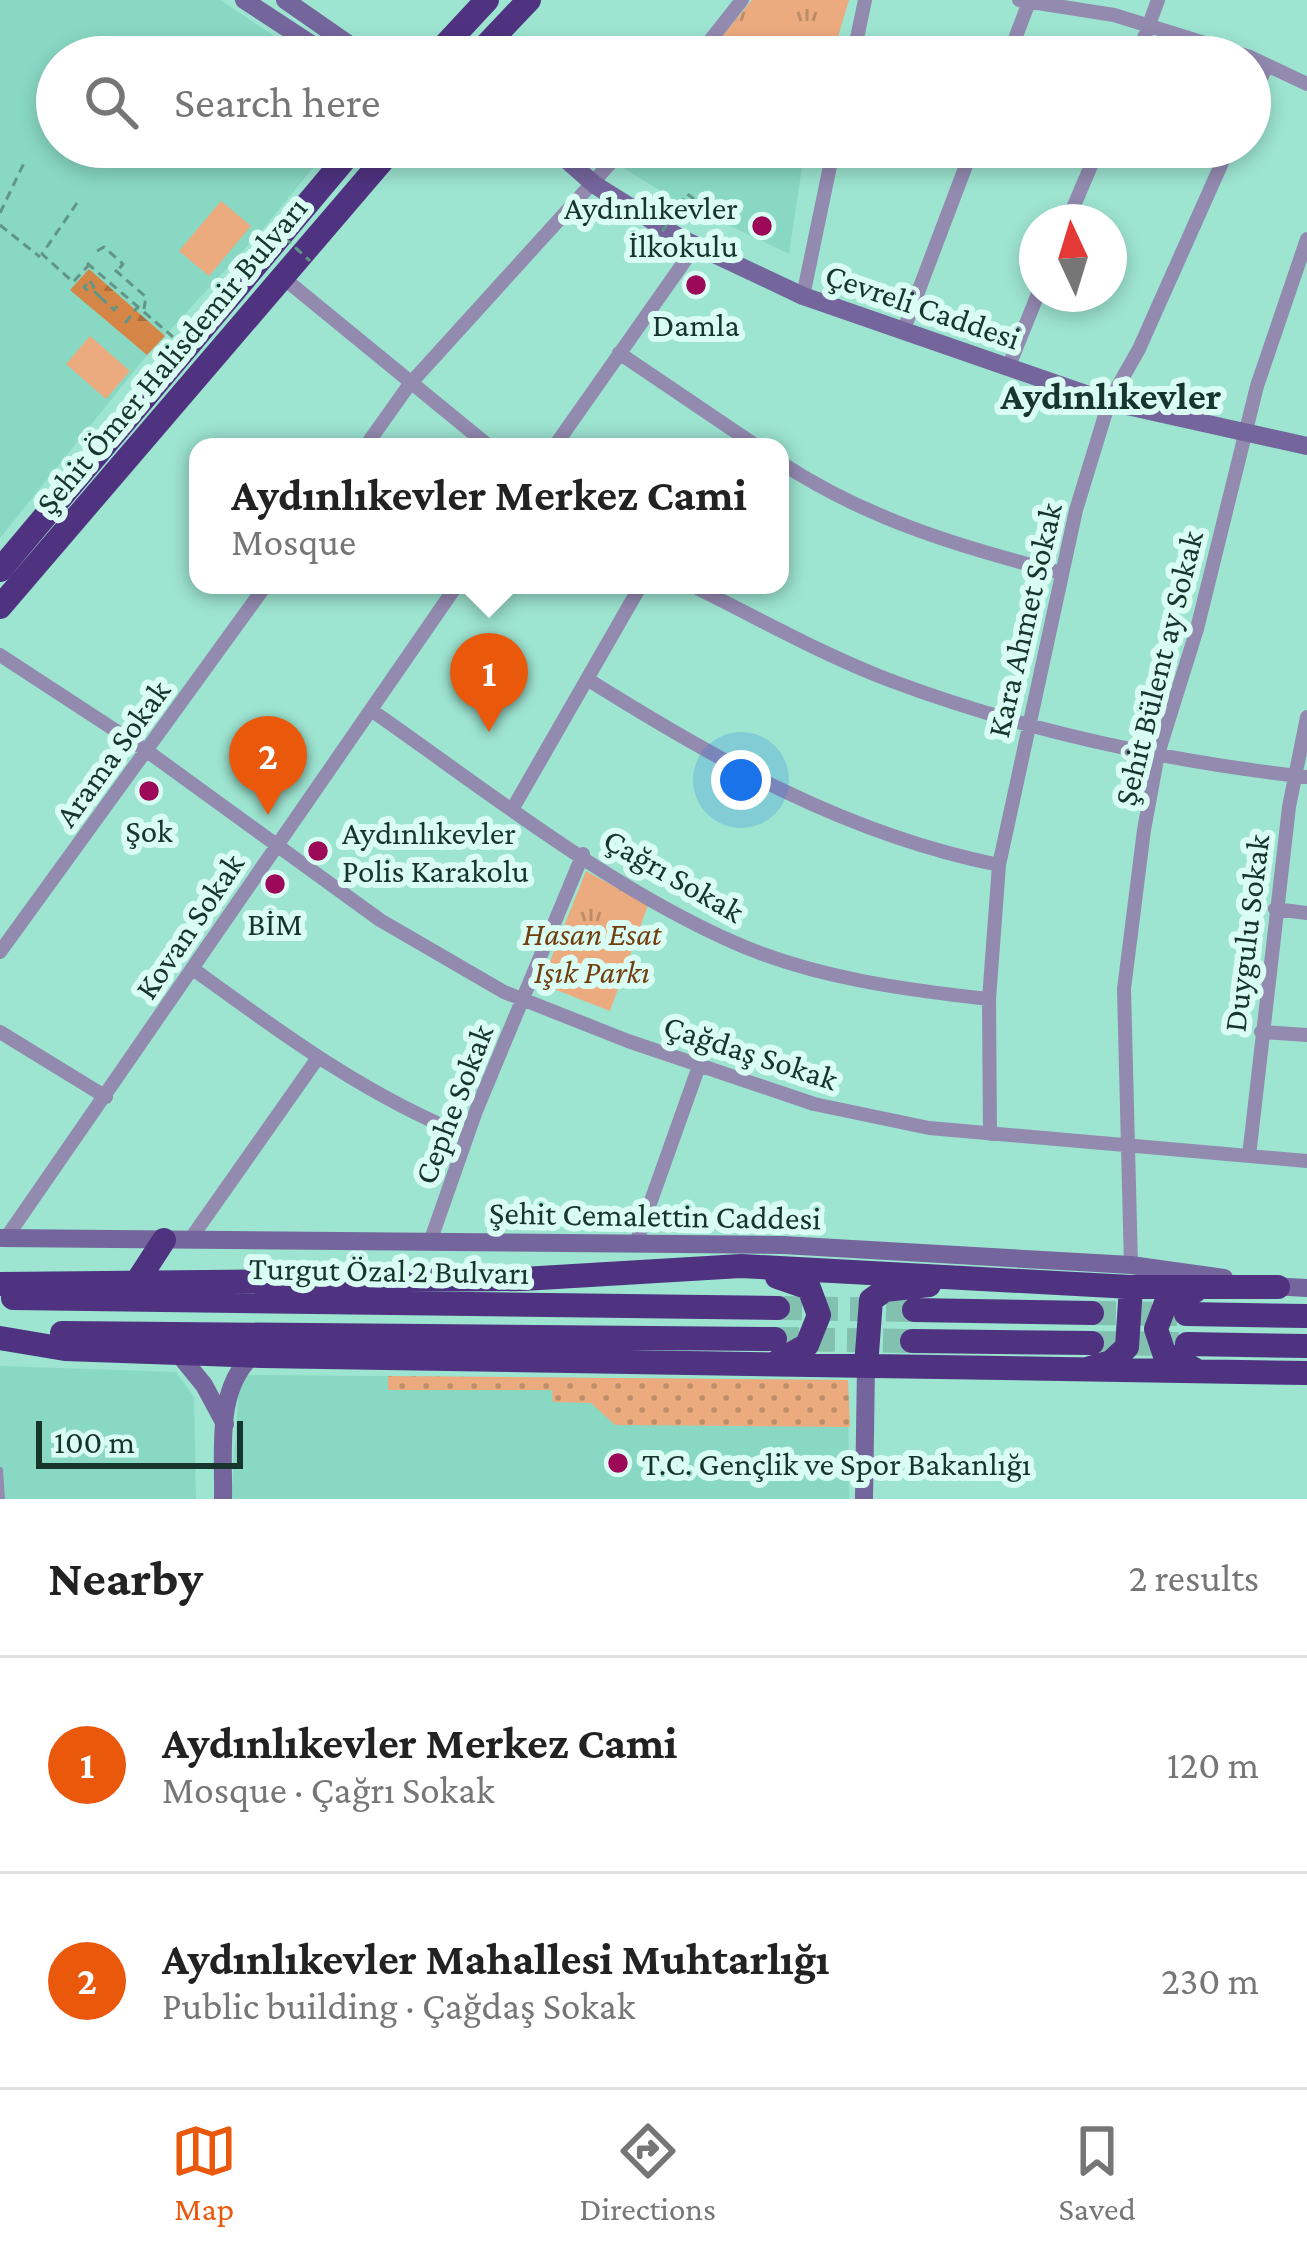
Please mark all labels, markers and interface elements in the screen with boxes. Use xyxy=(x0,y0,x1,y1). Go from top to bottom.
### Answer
search box xyxy=(36,36,1271,168)
icon: search xyxy=(78,69,144,135)
text: Search here xyxy=(174,77,381,127)
street label: Şehit Ömer Halisdemir Bulvarı xyxy=(28,189,314,521)
place label: Aydınlıkevler İlkokulu xyxy=(564,189,738,264)
north arrow xyxy=(1019,204,1127,312)
marker: Aydınlıkevler İlkokulu xyxy=(749,213,775,239)
street label: Çevreli Caddesi xyxy=(821,255,1025,357)
marker: Damla xyxy=(683,272,709,298)
place label: Damla xyxy=(652,306,740,343)
district label: Aydınlıkevler xyxy=(1000,374,1222,417)
popup xyxy=(189,438,789,594)
text: Aydınlıkevler Merkez Cami xyxy=(231,470,747,520)
street label: Kara Ahmet Sokak xyxy=(979,499,1069,741)
text: Mosque xyxy=(231,520,356,563)
street label: Şehit Bülent ay Sokak xyxy=(1106,527,1210,809)
pin: 1 xyxy=(450,633,528,732)
street label: Arama Sokak xyxy=(47,673,178,833)
pin: 2 xyxy=(229,716,307,815)
your location xyxy=(711,750,771,810)
marker: Şok xyxy=(136,778,162,804)
place label: Şok xyxy=(125,812,173,849)
place label: Aydınlıkevler Polis Karakolu xyxy=(342,814,529,889)
street label: Çağrı Sokak xyxy=(597,820,751,930)
street label: Duygulu Sokak xyxy=(1216,832,1276,1034)
marker: Aydınlıkevler Polis Karakolu xyxy=(305,838,331,864)
street label: Kovan Sokak xyxy=(127,846,251,1006)
marker: BİM xyxy=(262,871,288,897)
place label: BİM xyxy=(247,905,303,942)
park label: Hasan Esat Işık Parkı xyxy=(523,915,663,990)
street label: Çağdaş Sokak xyxy=(659,1006,843,1098)
street label: Cephe Sokak xyxy=(406,1019,500,1189)
street label: Şehit Cemalettin Caddesi xyxy=(489,1194,821,1236)
street label: Turgut Özal 2 Bulvarı xyxy=(249,1249,529,1291)
scale bar xyxy=(36,1415,243,1468)
text: 100 m xyxy=(54,1423,135,1460)
place label: T.C. Gençlik ve Spor Bakanlığı xyxy=(642,1445,1031,1482)
marker: T.C. Gençlik ve Spor Bakanlığı xyxy=(605,1450,631,1476)
text: Nearby xyxy=(48,1549,203,1606)
text: 2 results xyxy=(1129,1556,1259,1599)
text: Aydınlıkevler Merkez Cami xyxy=(162,1718,677,1768)
text: 1 xyxy=(80,1743,94,1786)
text: 120 m xyxy=(1167,1743,1259,1786)
text: Mosque · Çağrı Sokak xyxy=(162,1768,495,1811)
text: Aydınlıkevler Mahallesi Muhtarlığı xyxy=(162,1934,829,1984)
text: 2 xyxy=(77,1959,97,2002)
text: 230 m xyxy=(1161,1959,1259,2002)
text: Public building · Çağdaş Sokak xyxy=(162,1984,635,2027)
tab: Map xyxy=(171,2118,237,2227)
tab: Directions xyxy=(580,2118,716,2227)
tab: Saved xyxy=(1058,2118,1136,2227)

